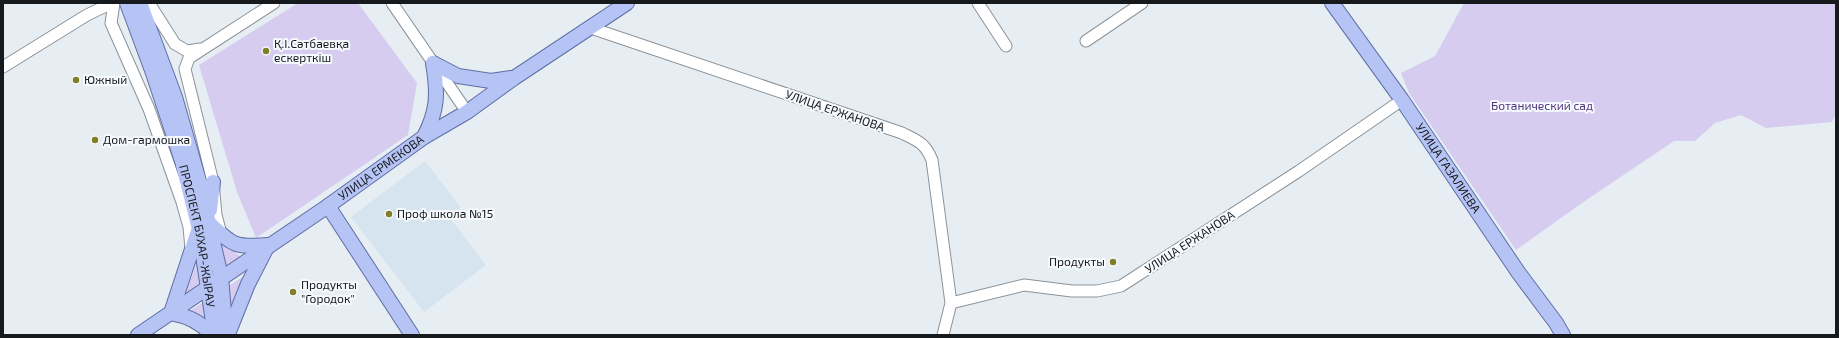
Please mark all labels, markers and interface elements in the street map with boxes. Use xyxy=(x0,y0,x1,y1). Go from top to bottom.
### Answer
place label: Қ.І.Сәтбаевқа ескерткіш xyxy=(274,36,349,64)
marker: Қ.І.Сәтбаевқа ескерткіш xyxy=(261,46,271,56)
place label: Южный xyxy=(84,72,127,86)
marker: Южный xyxy=(71,75,81,85)
street label: УЛИЦА ЕРЖАНОВА xyxy=(784,87,887,134)
park label: Ботанический сад xyxy=(1491,98,1593,112)
street label: УЛИЦА ГАЗАЛИЕВА xyxy=(1414,120,1484,216)
street label: УЛИЦА ЕРМЕКОВА xyxy=(335,131,426,202)
place label: Дом-гармошка xyxy=(103,132,190,146)
marker: Дом-гармошка xyxy=(90,135,100,145)
street label: ПРОСПЕКТ БУХАР-ЖЫРАУ xyxy=(177,163,219,308)
place label: Проф школа №15 xyxy=(397,206,493,220)
street label: УЛИЦА ЕРЖАНОВА xyxy=(1142,207,1237,275)
marker: Проф школа №15 xyxy=(384,209,394,219)
place label: Продукты xyxy=(1049,254,1105,269)
marker: Продукты xyxy=(1108,257,1118,267)
place label: Продукты "Городок" xyxy=(301,277,357,305)
marker: Продукты "Городок" xyxy=(288,287,298,297)

